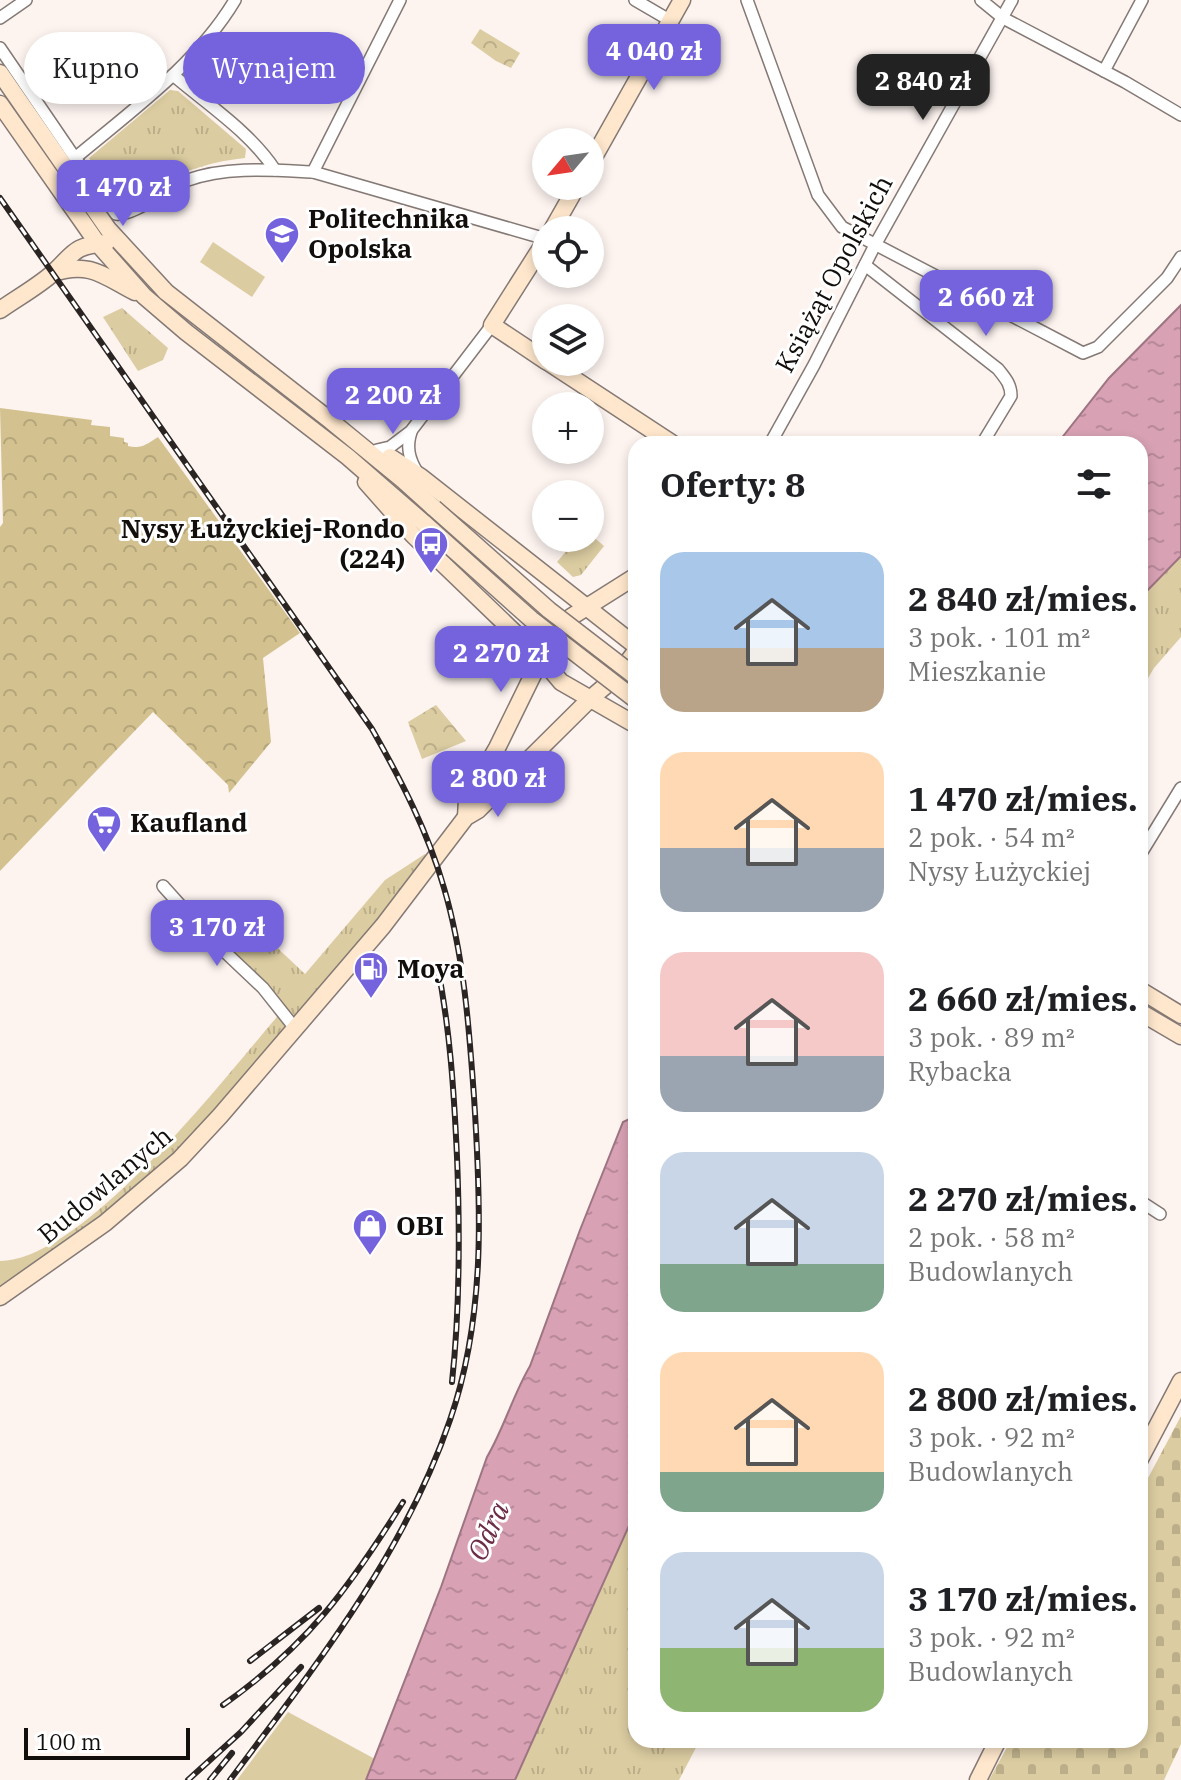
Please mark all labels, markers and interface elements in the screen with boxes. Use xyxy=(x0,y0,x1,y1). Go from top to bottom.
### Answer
pin: 4 040 zł xyxy=(571,24,737,92)
chip: Kupno xyxy=(24,32,167,104)
chip: Wynajem xyxy=(183,32,365,104)
text: 4 040 zł xyxy=(606,33,702,67)
pin: 2 840 zł xyxy=(840,54,1006,122)
text: 2 840 zł xyxy=(875,63,971,97)
north arrow xyxy=(532,128,604,200)
map controls xyxy=(532,128,604,552)
pin: 1 470 zł xyxy=(40,160,206,228)
text: 1 470 zł xyxy=(75,169,171,203)
street label: Książąt Opolskich xyxy=(767,169,899,378)
place label: Politechnika Opolska xyxy=(308,201,470,265)
school or university icon: Politechnika Opolska xyxy=(263,215,301,265)
button: locate xyxy=(532,216,604,288)
pin: 2 660 zł xyxy=(903,270,1069,338)
text: 2 660 zł xyxy=(938,279,1034,313)
button: layers xyxy=(532,304,604,376)
pin: 2 200 zł xyxy=(310,368,476,436)
text: 2 200 zł xyxy=(345,377,441,411)
button: + xyxy=(532,392,604,464)
text: Oferty: 8 xyxy=(660,462,805,506)
icon: filters xyxy=(1072,462,1116,506)
button: − xyxy=(532,480,604,552)
place label: Nysy Łużyckiej-Rondo (224) xyxy=(121,511,405,575)
bus stop icon: Nysy Łużyckiej-Rondo (224) xyxy=(412,525,450,575)
text: 2 840 zł/mies. xyxy=(908,576,1138,620)
icon: home xyxy=(724,584,820,680)
text: 3 pok. · 101 m² xyxy=(908,620,1090,654)
pin: 2 270 zł xyxy=(418,626,584,694)
text: 2 270 zł xyxy=(453,635,549,669)
text: Mieszkanie xyxy=(908,654,1046,688)
pin: 2 800 zł xyxy=(415,751,581,819)
text: 2 800 zł xyxy=(450,760,546,794)
text: 1 470 zł/mies. xyxy=(908,776,1138,820)
icon: home xyxy=(724,784,820,880)
supermarket icon: Kaufland xyxy=(85,804,123,854)
place label: Kaufland xyxy=(130,805,247,839)
text: 2 pok. · 54 m² xyxy=(908,820,1075,854)
text: Nysy Łużyckiej xyxy=(908,854,1091,888)
pin: 3 170 zł xyxy=(134,900,300,968)
text: 3 170 zł xyxy=(169,909,265,943)
fuel station icon: Moya xyxy=(352,950,390,1000)
place label: Moya xyxy=(397,951,464,985)
text: 2 660 zł/mies. xyxy=(908,976,1138,1020)
icon: home xyxy=(724,984,820,1080)
text: 3 pok. · 89 m² xyxy=(908,1020,1075,1054)
text: Rybacka xyxy=(908,1054,1012,1088)
street label: Budowlanych xyxy=(30,1118,179,1250)
text: 2 270 zł/mies. xyxy=(908,1176,1138,1220)
icon: home xyxy=(724,1184,820,1280)
shop icon: OBI xyxy=(351,1207,389,1257)
place label: OBI xyxy=(396,1208,444,1242)
text: 2 pok. · 58 m² xyxy=(908,1220,1075,1254)
text: Budowlanych xyxy=(908,1254,1073,1288)
text: 2 800 zł/mies. xyxy=(908,1376,1138,1420)
icon: home xyxy=(724,1384,820,1480)
text: 3 pok. · 92 m² xyxy=(908,1420,1075,1454)
text: Budowlanych xyxy=(908,1454,1073,1488)
water label: Odra xyxy=(458,1495,517,1566)
text: 3 170 zł/mies. xyxy=(908,1576,1138,1620)
icon: home xyxy=(724,1584,820,1680)
text: 3 pok. · 92 m² xyxy=(908,1620,1075,1654)
text: Budowlanych xyxy=(908,1654,1073,1688)
scale bar xyxy=(24,1724,190,1760)
text: 100 m xyxy=(36,1727,102,1756)

